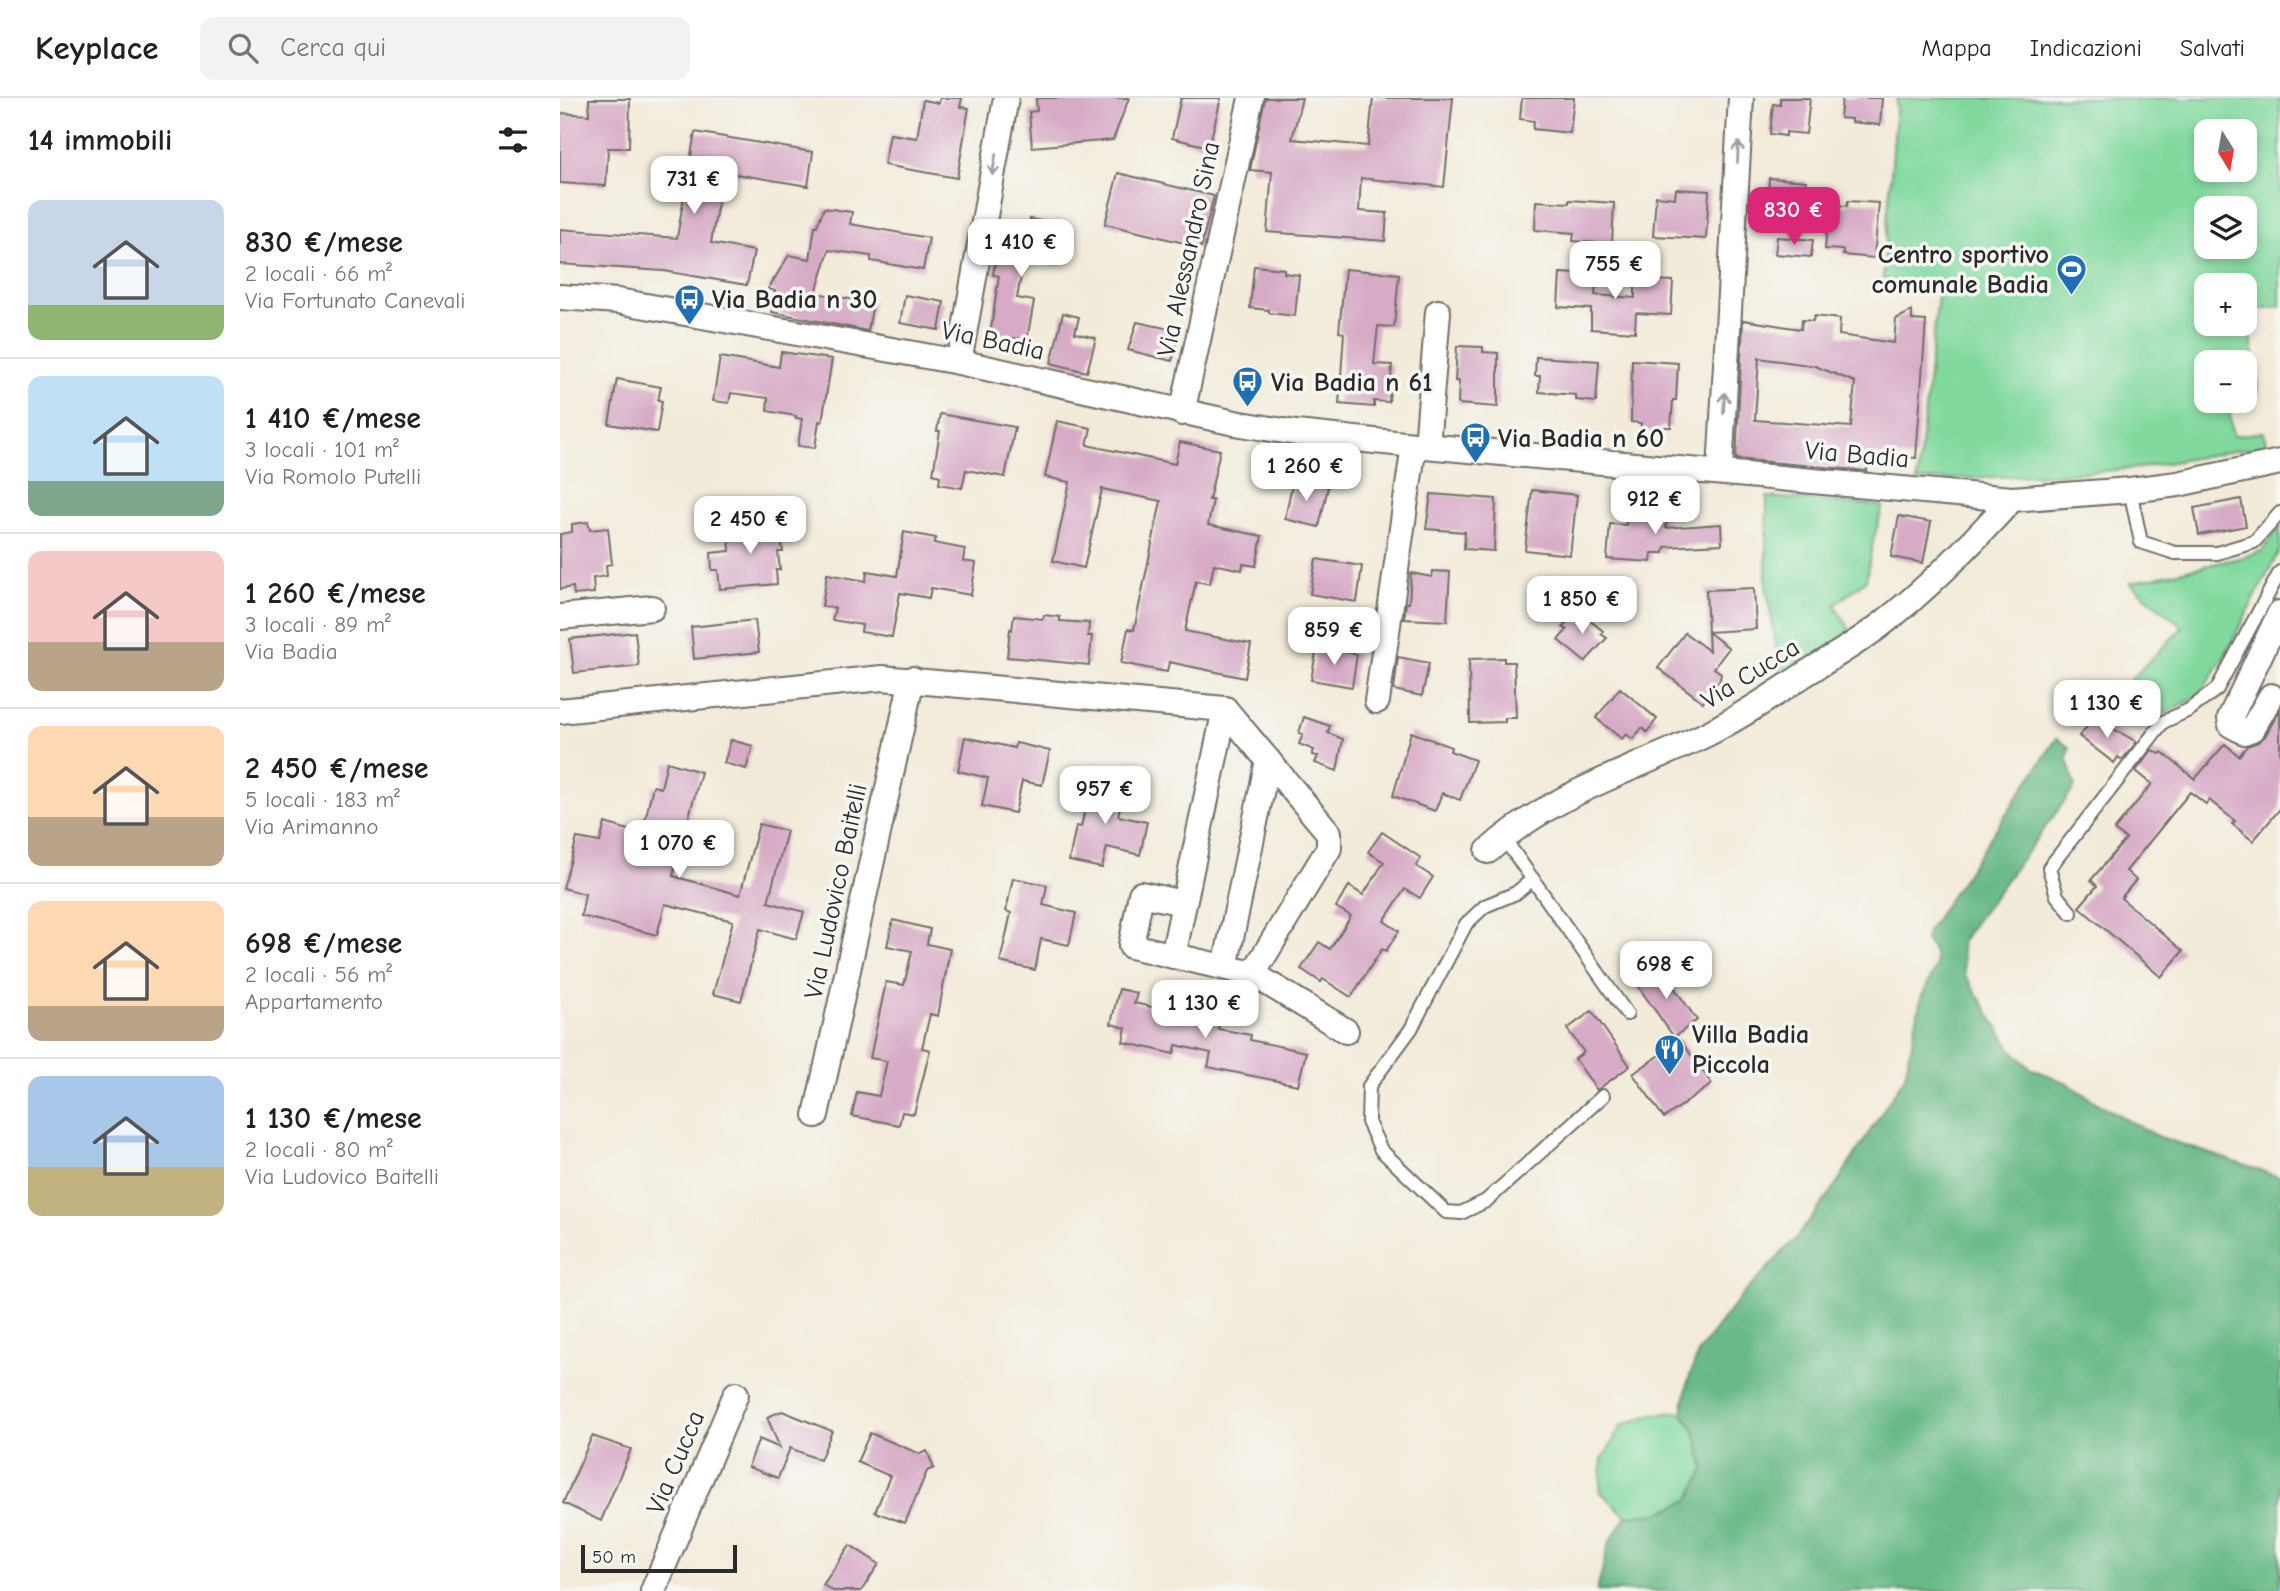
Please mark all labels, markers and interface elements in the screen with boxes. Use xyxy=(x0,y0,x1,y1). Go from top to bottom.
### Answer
search box xyxy=(200,17,690,80)
text: Keyplace xyxy=(35,29,158,67)
icon: search xyxy=(224,29,262,67)
text: Cerca qui xyxy=(280,33,386,63)
text: Mappa xyxy=(1921,34,1992,62)
text: Indicazioni xyxy=(2030,34,2142,62)
text: Salvati xyxy=(2180,34,2245,62)
north arrow xyxy=(2194,119,2258,182)
map controls xyxy=(2194,119,2257,413)
icon: filters xyxy=(494,121,532,159)
text: 14 immobili xyxy=(28,123,172,158)
street label: Via Alessandro Sina xyxy=(1152,139,1226,360)
one-way arrow xyxy=(1732,141,1745,163)
one-way arrow xyxy=(987,153,1000,176)
pin: 731 € xyxy=(645,156,743,216)
text: 731 € xyxy=(667,165,721,192)
pin: 830 € xyxy=(1745,188,1843,247)
text: 830 € xyxy=(1764,196,1824,223)
button: layers xyxy=(2194,196,2257,259)
pin: 1 410 € xyxy=(956,220,1086,279)
text: 830 €/mese xyxy=(245,225,403,260)
icon: home xyxy=(84,228,168,312)
text: 1 410 € xyxy=(984,228,1058,255)
place label: Centro sportivo comunale Badia xyxy=(1871,240,2049,300)
pin: 755 € xyxy=(1566,242,1664,301)
text: 755 € xyxy=(1586,250,1644,277)
sports icon: Centro sportivo comunale Badia xyxy=(2055,252,2089,296)
text: 2 locali · 66 m² xyxy=(245,260,392,287)
button: + xyxy=(2194,273,2257,336)
bus stop icon: Via Badia n 30 xyxy=(672,282,706,326)
place label: Via Badia n 30 xyxy=(712,285,877,315)
text: Via Fortunato Canevali xyxy=(245,287,466,314)
street label: Via Badia xyxy=(939,315,1047,367)
button: − xyxy=(2194,350,2257,413)
bus stop icon: Via Badia n 61 xyxy=(1231,365,1265,409)
place label: Via Badia n 61 xyxy=(1271,368,1432,398)
one-way arrow xyxy=(1717,392,1730,415)
text: 1 410 €/mese xyxy=(245,401,421,436)
icon: home xyxy=(84,404,168,488)
bus stop icon: Via Badia n 60 xyxy=(1458,421,1492,465)
place label: Via Badia n 60 xyxy=(1498,424,1664,454)
street label: Via Badia xyxy=(1804,435,1910,474)
text: 3 locali · 101 m² xyxy=(245,436,399,463)
pin: 1 260 € xyxy=(1241,444,1371,503)
text: 1 260 € xyxy=(1267,452,1345,479)
text: Via Romolo Putelli xyxy=(245,463,421,490)
pin: 912 € xyxy=(1606,476,1704,536)
text: 912 € xyxy=(1627,485,1683,512)
pin: 2 450 € xyxy=(685,496,815,556)
text: 2 450 € xyxy=(710,505,790,532)
text: 1 260 €/mese xyxy=(245,576,426,611)
pin: 1 850 € xyxy=(1517,576,1647,636)
icon: home xyxy=(84,579,168,663)
text: 1 850 € xyxy=(1543,585,1621,612)
pin: 859 € xyxy=(1285,608,1383,667)
text: 3 locali · 89 m² xyxy=(245,611,391,638)
text: 859 € xyxy=(1304,616,1364,643)
street label: Via Cucca xyxy=(1696,632,1805,716)
text: Via Badia xyxy=(245,638,338,665)
pin: 1 130 € xyxy=(2042,680,2172,740)
text: 1 130 € xyxy=(2070,689,2144,716)
text: 2 450 €/mese xyxy=(245,751,428,786)
icon: home xyxy=(84,754,168,838)
pin: 957 € xyxy=(1056,766,1154,826)
text: 957 € xyxy=(1076,775,1134,802)
street label: Via Ludovico Baitelli xyxy=(799,781,873,1002)
text: 5 locali · 183 m² xyxy=(245,786,400,813)
text: Via Arimanno xyxy=(245,813,378,840)
pin: 1 070 € xyxy=(614,820,744,880)
text: 1 070 € xyxy=(640,829,718,856)
text: 698 €/mese xyxy=(245,926,402,961)
icon: home xyxy=(84,929,168,1013)
pin: 698 € xyxy=(1617,942,1715,1001)
text: 698 € xyxy=(1636,950,1696,977)
text: 2 locali · 56 m² xyxy=(245,961,392,988)
pin: 1 130 € xyxy=(1140,981,1270,1040)
text: Appartamento xyxy=(245,988,383,1015)
text: 1 130 € xyxy=(1168,989,1242,1016)
place label: Villa Badia Piccola xyxy=(1692,1020,1809,1080)
restaurant icon: Villa Badia Piccola xyxy=(1652,1032,1686,1076)
text: 1 130 €/mese xyxy=(245,1101,422,1136)
icon: home xyxy=(84,1104,168,1188)
text: 2 locali · 80 m² xyxy=(245,1136,393,1163)
text: Via Ludovico Baitelli xyxy=(245,1163,439,1190)
street label: Via Cucca xyxy=(641,1406,711,1519)
scale bar xyxy=(581,1542,737,1574)
text: 50 m xyxy=(592,1546,636,1568)

